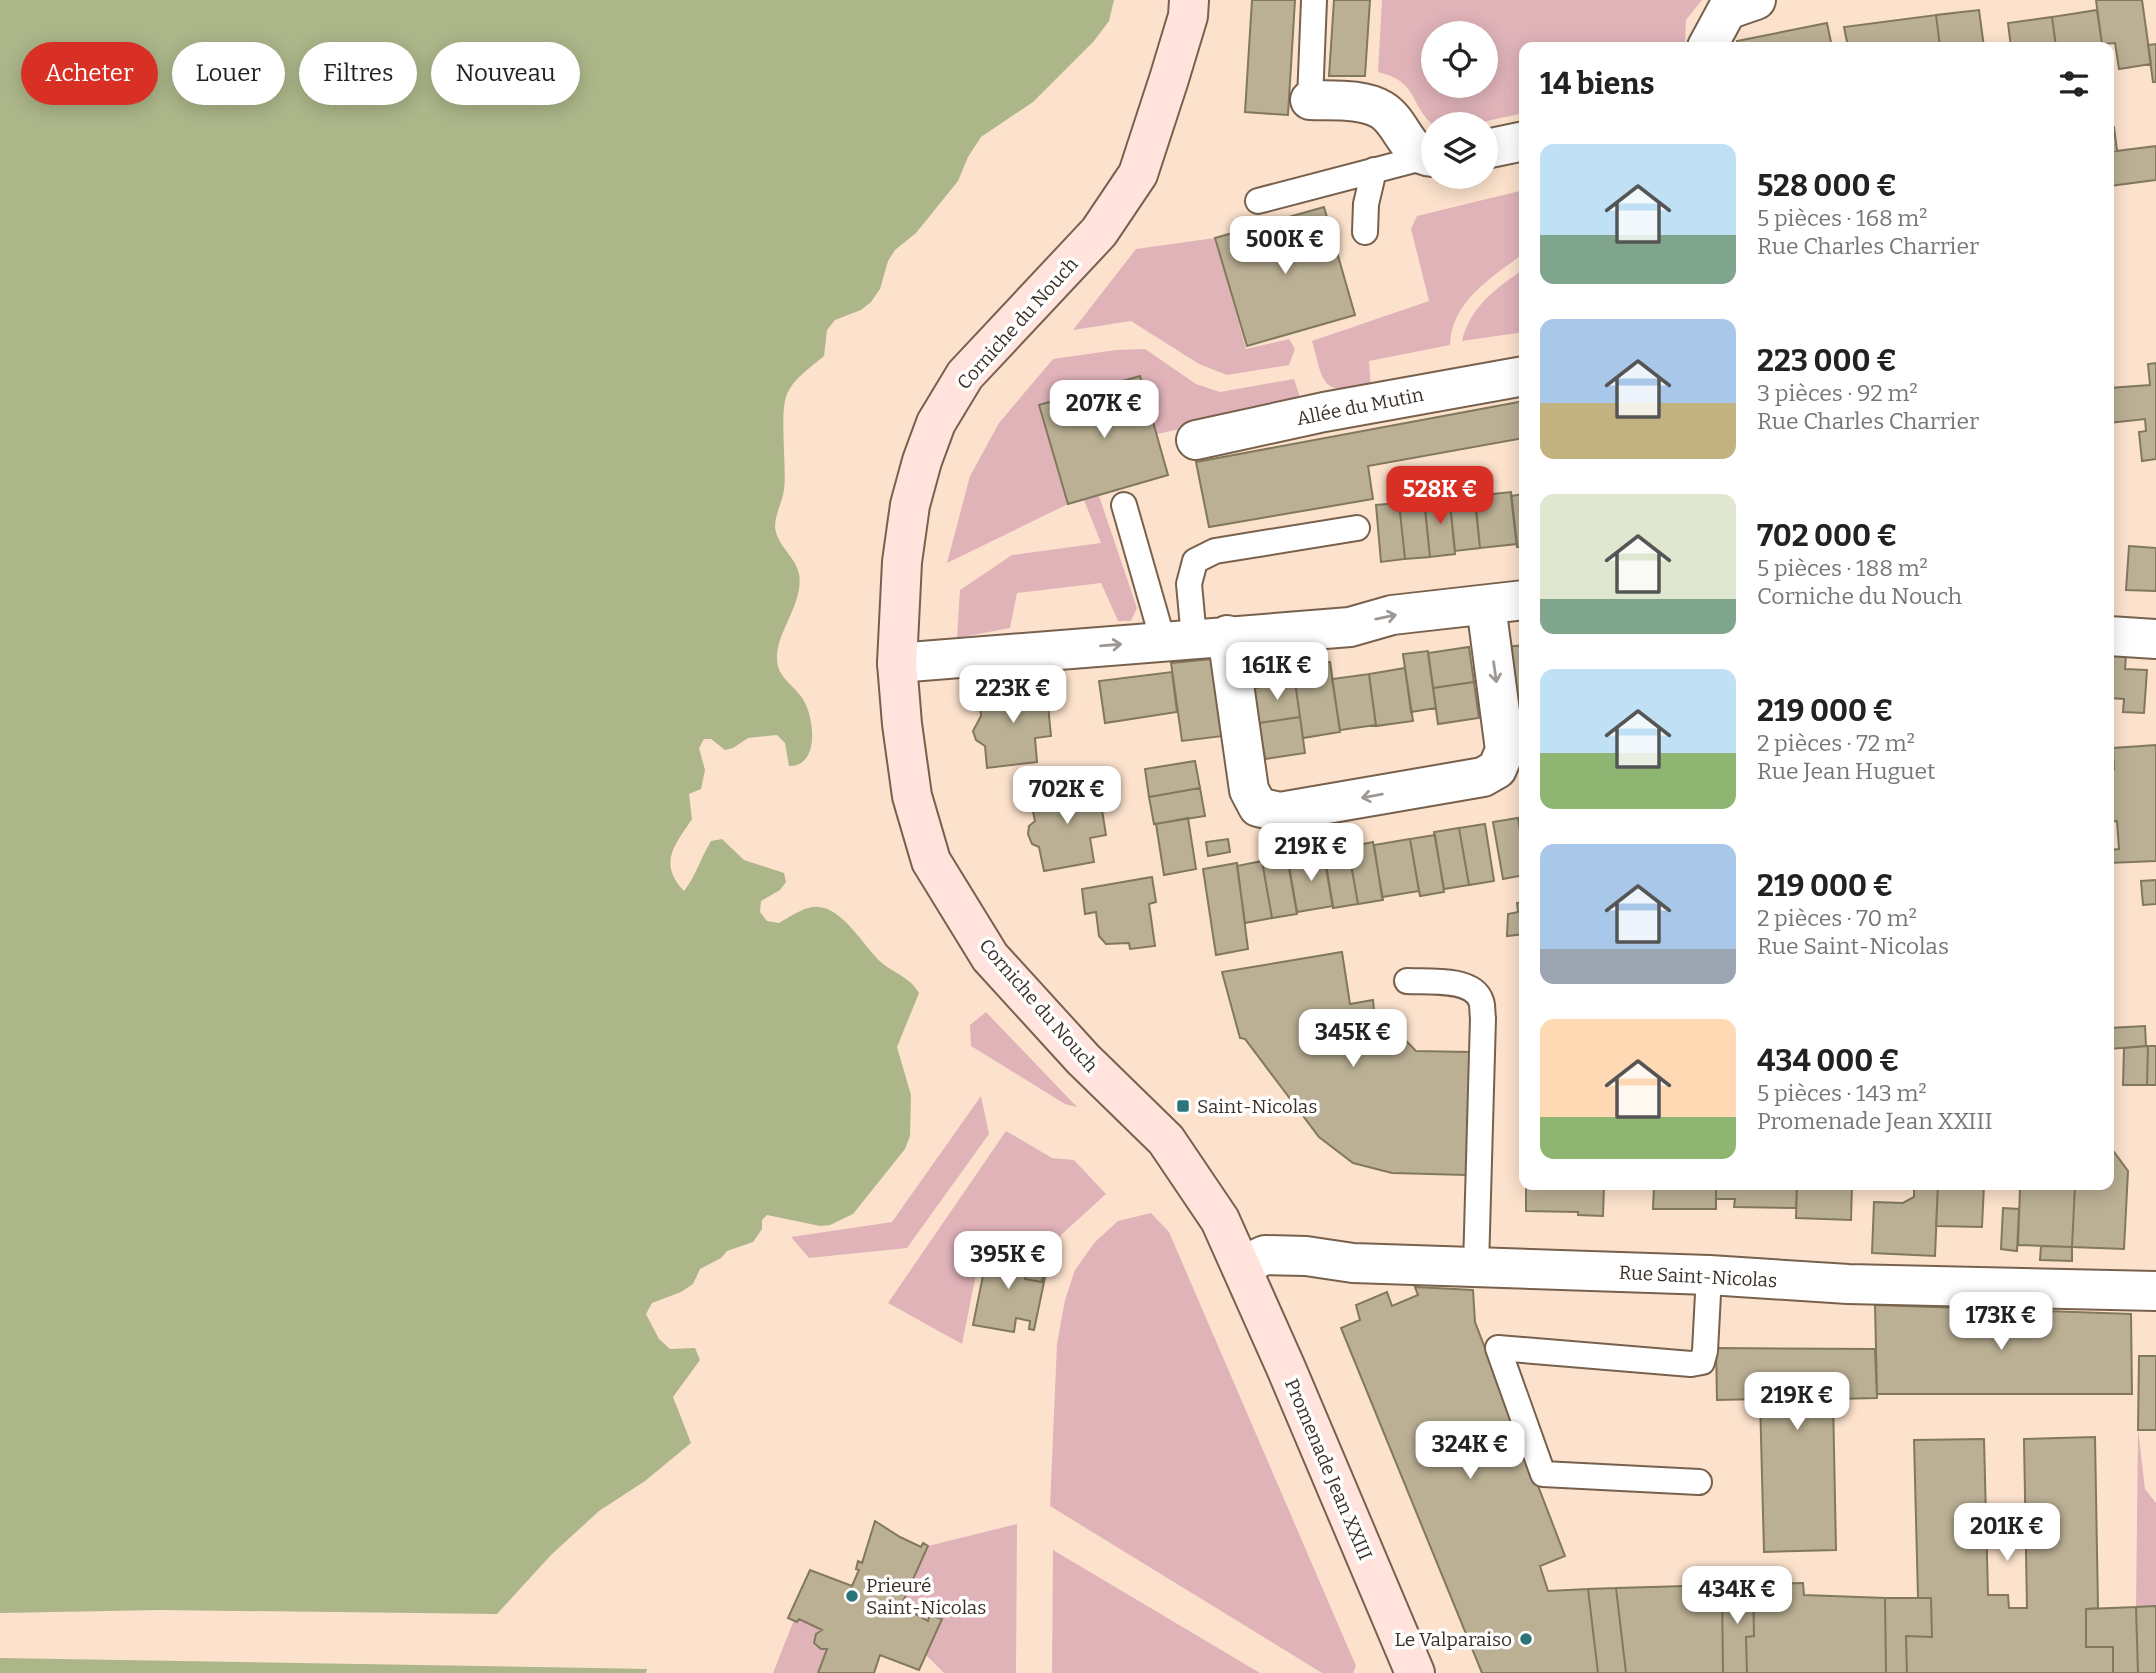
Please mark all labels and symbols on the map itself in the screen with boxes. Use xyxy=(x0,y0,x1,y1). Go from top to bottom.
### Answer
pin: 500K € xyxy=(1228,216,1342,276)
street label: Corniche du Nouch xyxy=(952,253,1083,394)
pin: 207K € xyxy=(1047,380,1161,440)
street label: Allée du Mutin xyxy=(1295,383,1426,430)
pin: 528K € xyxy=(1383,466,1497,526)
one-way arrow xyxy=(1374,609,1397,623)
one-way arrow xyxy=(1099,638,1122,651)
pin: 161K € xyxy=(1220,642,1334,702)
one-way arrow xyxy=(1488,661,1501,683)
pin: 223K € xyxy=(956,666,1070,725)
pin: 702K € xyxy=(1010,766,1124,826)
one-way arrow xyxy=(1361,790,1384,803)
pin: 219K € xyxy=(1254,824,1368,883)
street label: Corniche du Nouch xyxy=(974,934,1103,1077)
pin: 345K € xyxy=(1296,1010,1410,1069)
place label: Saint-Nicolas xyxy=(1197,1095,1317,1118)
marker: Saint-Nicolas xyxy=(1175,1098,1191,1114)
pin: 395K € xyxy=(951,1232,1065,1291)
street label: Rue Saint-Nicolas xyxy=(1618,1261,1778,1292)
pin: 173K € xyxy=(1944,1292,2058,1352)
pin: 219K € xyxy=(1740,1372,1854,1432)
street label: Promenade Jean XXIII xyxy=(1280,1375,1377,1563)
pin: 324K € xyxy=(1413,1422,1527,1481)
pin: 201K € xyxy=(1950,1504,2064,1563)
pin: 434K € xyxy=(1680,1566,1794,1626)
place label: Prieuré Saint-Nicolas xyxy=(866,1574,986,1619)
marker: Prieuré Saint-Nicolas xyxy=(844,1588,860,1604)
place label: Le Valparaiso xyxy=(1395,1628,1512,1651)
marker: Le Valparaiso xyxy=(1518,1631,1534,1647)

